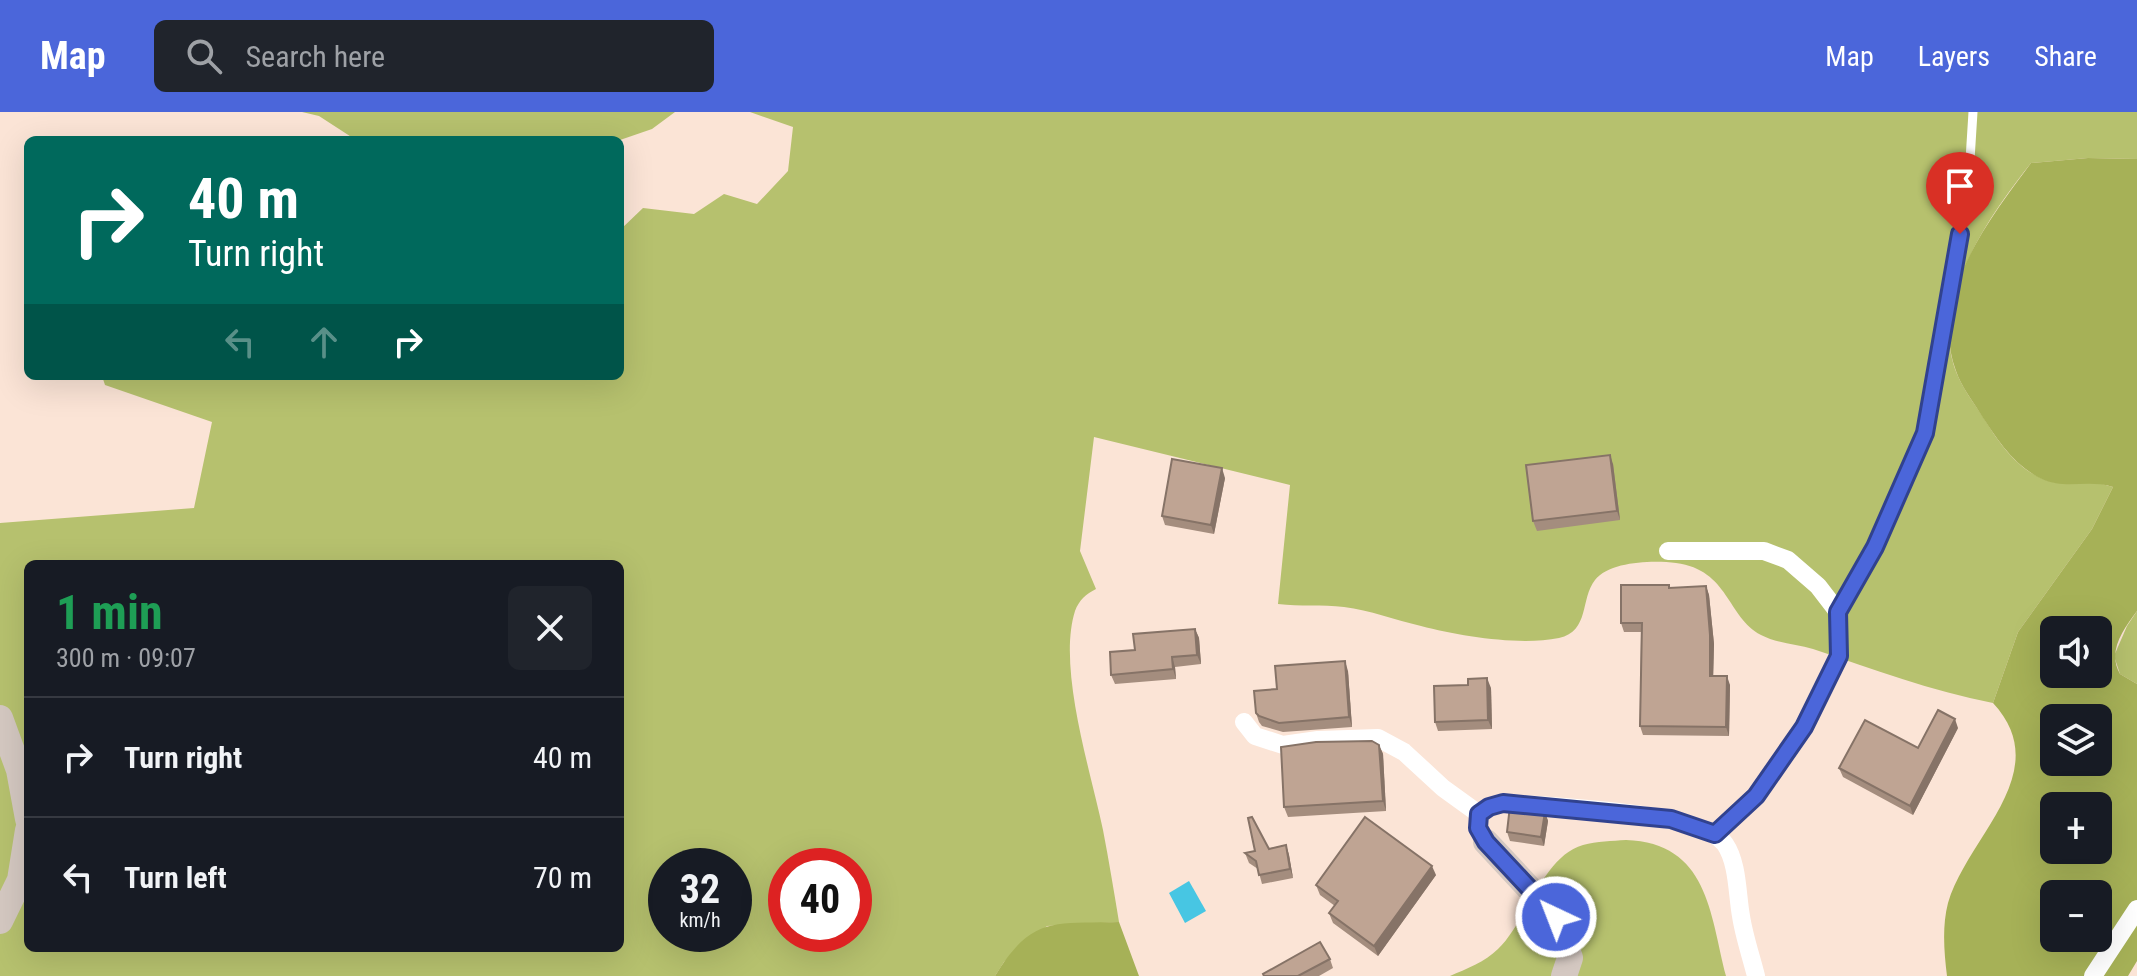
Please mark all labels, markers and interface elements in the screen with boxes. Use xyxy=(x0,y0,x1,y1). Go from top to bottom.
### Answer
search box xyxy=(154,20,714,92)
text: Map xyxy=(40,34,106,78)
icon: search xyxy=(182,34,226,78)
text: Search here xyxy=(246,39,385,74)
text: Map xyxy=(1825,40,1874,73)
text: Layers xyxy=(1918,40,1990,73)
text: Share xyxy=(2034,40,2097,73)
pin xyxy=(1926,152,1994,234)
icon: arrive xyxy=(1938,164,1982,208)
text: 40 m xyxy=(188,166,299,232)
icon: right xyxy=(56,168,160,272)
text: Turn right xyxy=(188,233,324,275)
icon: left xyxy=(218,320,262,364)
icon: ahead xyxy=(302,320,346,364)
icon: right xyxy=(386,320,430,364)
text: 1 min xyxy=(56,584,163,641)
button: close xyxy=(508,586,592,670)
map controls xyxy=(2040,616,2112,952)
button: sound xyxy=(2040,616,2112,688)
text: 300 m · 09:07 xyxy=(56,643,196,673)
button: layers xyxy=(2040,704,2112,776)
icon: right xyxy=(56,735,100,779)
text: Turn right xyxy=(124,740,242,775)
text: 40 m xyxy=(533,740,592,775)
button: + xyxy=(2040,792,2112,864)
speed limit sign: 40 xyxy=(768,848,872,952)
icon: left xyxy=(56,855,100,899)
text: Turn left xyxy=(124,860,227,895)
text: 70 m xyxy=(533,860,592,895)
text: 32 xyxy=(680,866,720,913)
position arrow xyxy=(1514,875,1598,959)
button: − xyxy=(2040,880,2112,952)
text: km/h xyxy=(679,908,721,932)

